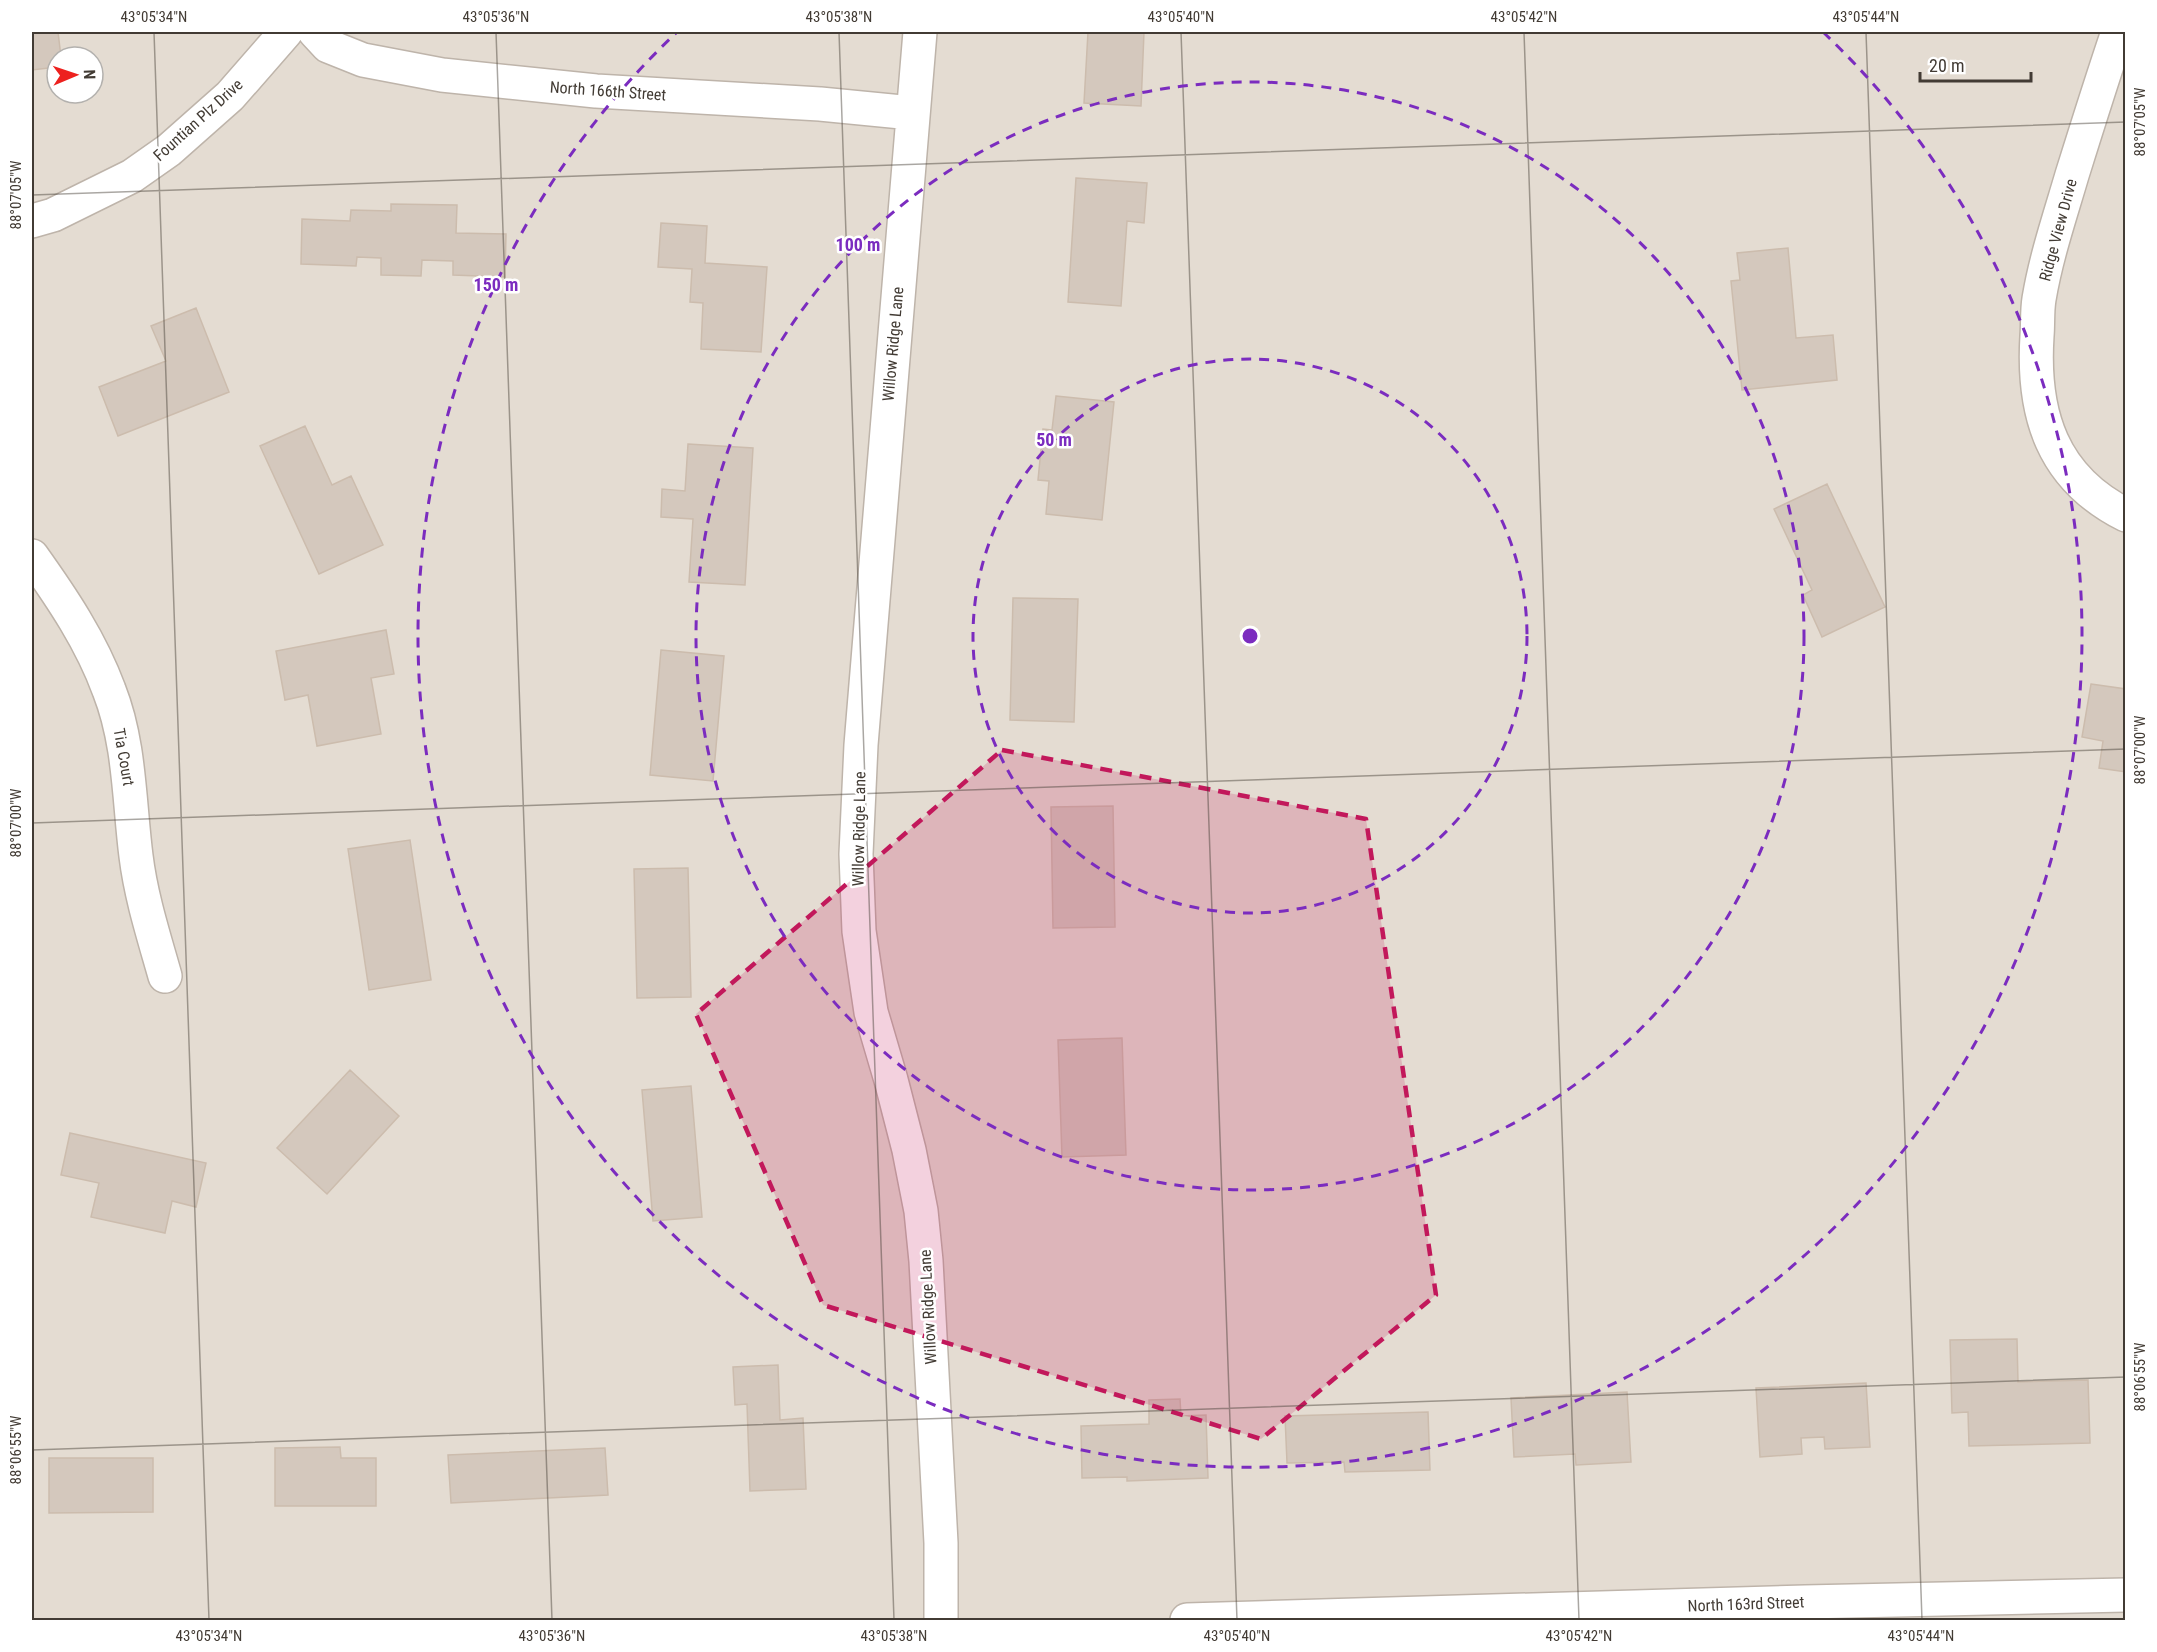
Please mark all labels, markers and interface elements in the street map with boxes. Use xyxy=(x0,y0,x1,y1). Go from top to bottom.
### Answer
text: 43°05'34"N xyxy=(121,8,187,26)
text: 43°05'36"N xyxy=(463,8,529,26)
text: 43°05'38"N xyxy=(806,8,872,26)
text: 43°05'40"N xyxy=(1148,8,1214,26)
text: 43°05'42"N xyxy=(1491,8,1557,26)
text: 43°05'44"N xyxy=(1833,8,1899,26)
north arrow xyxy=(45,45,105,105)
scale bar xyxy=(1920,45,2031,83)
text: 20 m xyxy=(1929,55,1964,76)
text: N xyxy=(80,69,99,80)
street label: Fountian Plz Drive xyxy=(149,75,247,165)
street label: North 166th Street xyxy=(549,77,667,105)
text: 88°07'05"W xyxy=(2131,87,2149,156)
text: 88°07'05"W xyxy=(7,160,25,229)
street label: Ridge View Drive xyxy=(2035,177,2081,283)
text: 100 m xyxy=(836,234,880,255)
text: 150 m xyxy=(474,274,518,295)
street label: Willow Ridge Lane xyxy=(879,286,907,402)
text: 50 m xyxy=(1036,429,1072,450)
centre of rings xyxy=(1240,626,1260,646)
text: 88°07'00"W xyxy=(2131,715,2149,784)
street label: Tia Court xyxy=(110,727,138,788)
street label: Willow Ridge Lane xyxy=(848,771,870,887)
text: 88°07'00"W xyxy=(7,788,25,857)
street label: Willow Ridge Lane xyxy=(916,1249,940,1365)
text: 88°06'55"W xyxy=(2131,1342,2149,1411)
text: 88°06'55"W xyxy=(7,1415,25,1484)
street label: North 163rd Street xyxy=(1687,1592,1805,1616)
text: 43°05'34"N xyxy=(176,1627,242,1645)
text: 43°05'36"N xyxy=(519,1627,585,1645)
text: 43°05'38"N xyxy=(861,1627,927,1645)
text: 43°05'40"N xyxy=(1204,1627,1270,1645)
text: 43°05'42"N xyxy=(1546,1627,1612,1645)
text: 43°05'44"N xyxy=(1888,1627,1954,1645)

